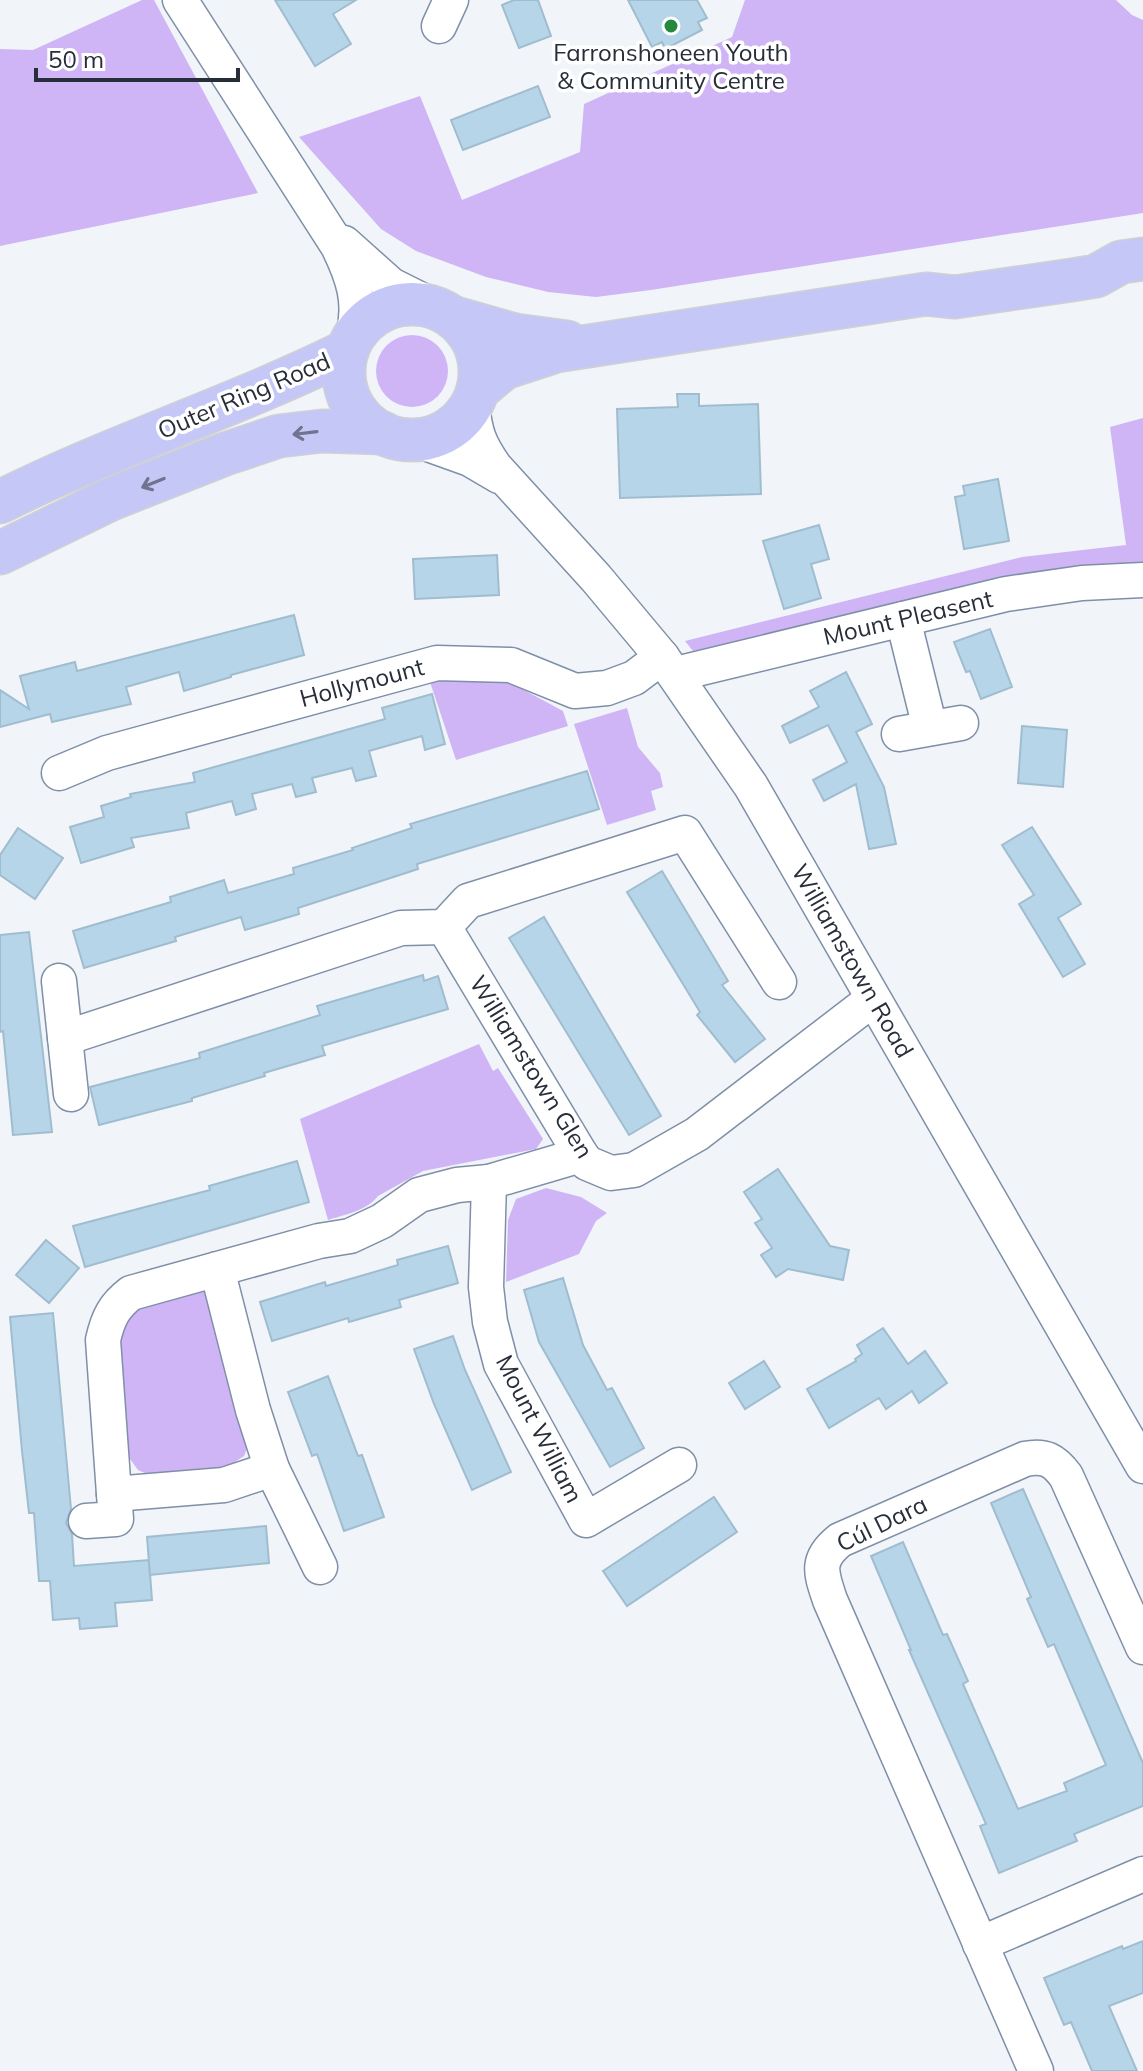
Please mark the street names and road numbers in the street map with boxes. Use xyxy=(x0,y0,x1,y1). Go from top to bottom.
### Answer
street label: Outer Ring Road xyxy=(153,345,334,445)
street label: Mount Pleasent xyxy=(820,583,995,651)
street label: Hollymount xyxy=(296,651,427,713)
street label: Williamstown Road xyxy=(785,858,921,1063)
street label: Williamstown Glen xyxy=(463,969,600,1164)
street label: Mount William xyxy=(490,1350,590,1507)
street label: Cúl Dara xyxy=(831,1488,932,1558)

